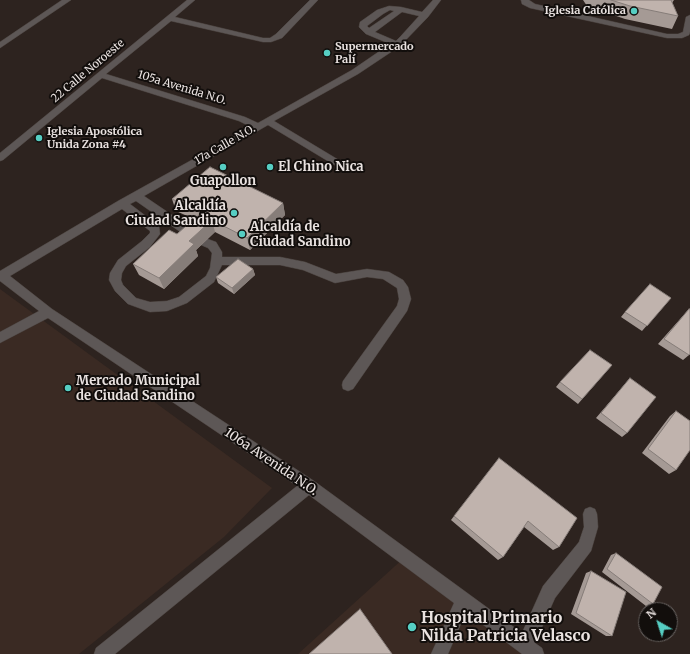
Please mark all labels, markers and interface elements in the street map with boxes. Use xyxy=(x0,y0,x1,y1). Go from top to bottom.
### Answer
place label: Iglesia Católica xyxy=(544,4,626,18)
marker: Iglesia Católica xyxy=(629,6,639,16)
street label: 22 Calle Noroeste xyxy=(49,37,127,105)
place label: Supermercado Palí xyxy=(335,40,414,66)
marker: Supermercado Palí xyxy=(322,48,332,58)
street label: 105a Avenida N.O. xyxy=(136,68,228,108)
street label: 17a Calle N.O. xyxy=(192,122,258,168)
place label: Iglesia Apostólica Unida Zona #4 xyxy=(47,125,142,151)
marker: Iglesia Apostólica Unida Zona #4 xyxy=(34,133,44,143)
place label: El Chino Nica xyxy=(278,159,364,175)
marker: Guapollon xyxy=(218,162,228,172)
marker: El Chino Nica xyxy=(265,162,275,172)
place label: Guapollon xyxy=(190,173,256,189)
place label: Alcaldía Ciudad Sandino xyxy=(125,198,226,229)
marker: Alcaldía Ciudad Sandino xyxy=(229,208,239,218)
place label: Alcaldía de Ciudad Sandino xyxy=(250,219,351,250)
marker: Alcaldía de Ciudad Sandino xyxy=(237,229,247,239)
place label: Mercado Municipal de Ciudad Sandino xyxy=(76,373,200,404)
marker: Mercado Municipal de Ciudad Sandino xyxy=(63,383,73,393)
street label: 106a Avenida N.O. xyxy=(221,425,321,499)
north arrow xyxy=(638,602,678,642)
text: N xyxy=(643,605,659,622)
place label: Hospital Primario Nilda Patricia Velasco xyxy=(421,608,590,646)
marker: Hospital Primario Nilda Patricia Velasco xyxy=(406,621,418,633)

